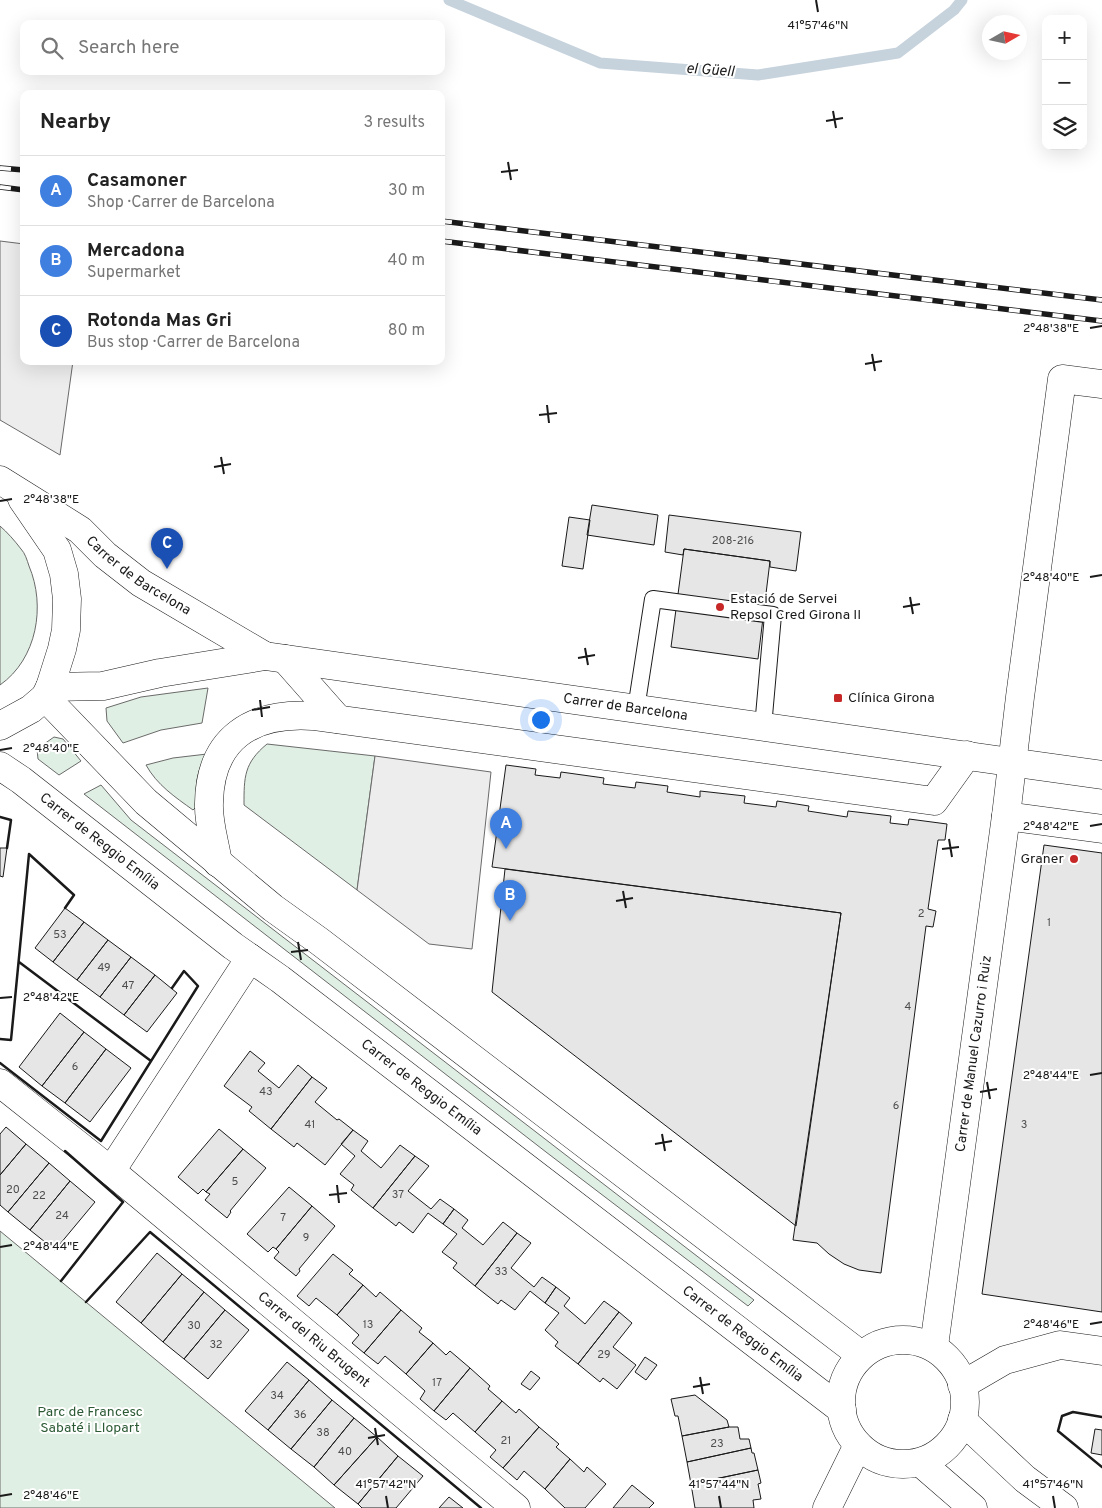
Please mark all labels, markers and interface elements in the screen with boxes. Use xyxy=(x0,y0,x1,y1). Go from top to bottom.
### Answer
north arrow xyxy=(982,15,1027,60)
map controls xyxy=(1042,15,1087,150)
button: + xyxy=(1042,15,1087,60)
text: 41°57'46"N xyxy=(788,18,848,34)
search box xyxy=(20,20,445,75)
icon: search xyxy=(38,34,66,62)
text: Search here xyxy=(78,36,180,60)
water label: el Güell xyxy=(685,60,736,82)
button: − xyxy=(1042,60,1087,105)
button: layers xyxy=(1042,105,1087,150)
text: Nearby xyxy=(40,109,111,136)
text: 3 results xyxy=(363,113,425,133)
text: Casamoner xyxy=(87,169,187,193)
text: A xyxy=(50,181,62,201)
text: 30 m xyxy=(388,181,425,201)
text: Shop · Carrer de Barcelona xyxy=(87,193,275,213)
text: Mercadona xyxy=(87,239,185,263)
text: B xyxy=(50,251,62,271)
text: 40 m xyxy=(387,251,425,271)
text: Supermarket xyxy=(87,263,181,283)
text: Rotonda Mas Gri xyxy=(87,309,232,333)
text: C xyxy=(51,321,61,341)
text: 80 m xyxy=(388,321,425,341)
text: 2°48'38"E xyxy=(1023,321,1079,337)
text: Bus stop · Carrer de Barcelona xyxy=(87,333,300,353)
text: 2°48'38"E xyxy=(23,492,79,508)
pin: C xyxy=(151,528,183,569)
street label: Carrer de Barcelona xyxy=(83,530,195,618)
house number: 208-216 xyxy=(712,534,754,548)
text: 2°48'40"E xyxy=(1023,570,1079,586)
place label: Estació de Servei Repsol Cred Girona II xyxy=(730,591,861,624)
marker: Estació de Servei Repsol Cred Girona II xyxy=(714,601,726,613)
street label: Carrer de Barcelona xyxy=(562,690,689,725)
place label: Clínica Girona xyxy=(848,690,935,707)
marker: Clínica Girona xyxy=(832,692,844,704)
your location xyxy=(528,707,554,733)
text: 2°48'40"E xyxy=(23,741,79,757)
street label: Carrer de Reggio Emília xyxy=(36,789,163,894)
pin: A xyxy=(490,808,522,849)
text: 2°48'42"E xyxy=(1023,819,1079,835)
place label: Graner xyxy=(1020,851,1065,868)
marker: Graner xyxy=(1068,853,1080,865)
pin: B xyxy=(494,880,526,921)
house number: 2 xyxy=(918,907,924,921)
house number: 1 xyxy=(1047,916,1051,930)
house number: 53 xyxy=(53,928,67,942)
street label: Carrer de Manuel Cazurro i Ruiz xyxy=(952,954,995,1153)
house number: 49 xyxy=(97,961,111,975)
house number: 47 xyxy=(122,979,134,993)
text: 2°48'42"E xyxy=(23,990,79,1006)
house number: 4 xyxy=(905,1000,912,1014)
street label: Carrer de Reggio Emília xyxy=(358,1036,485,1139)
house number: 6 xyxy=(72,1060,78,1074)
text: 2°48'44"E xyxy=(1023,1068,1079,1084)
house number: 43 xyxy=(259,1085,273,1099)
house number: 6 xyxy=(893,1099,899,1113)
house number: 41 xyxy=(305,1118,315,1132)
house number: 3 xyxy=(1021,1118,1027,1132)
house number: 5 xyxy=(232,1175,239,1189)
house number: 20 xyxy=(6,1183,20,1197)
house number: 37 xyxy=(392,1188,404,1202)
house number: 22 xyxy=(32,1189,46,1203)
house number: 24 xyxy=(55,1209,69,1223)
house number: 7 xyxy=(280,1211,286,1225)
house number: 9 xyxy=(303,1231,309,1245)
text: 2°48'44"E xyxy=(23,1239,79,1255)
house number: 33 xyxy=(494,1265,508,1279)
street label: Carrer de Reggio Emília xyxy=(679,1282,806,1386)
street label: Carrer del Riu Brugent xyxy=(254,1288,373,1391)
text: 2°48'46"E xyxy=(1023,1317,1079,1333)
house number: 13 xyxy=(363,1318,373,1332)
house number: 30 xyxy=(187,1319,201,1333)
house number: 32 xyxy=(209,1338,223,1352)
house number: 29 xyxy=(597,1348,611,1362)
house number: 17 xyxy=(432,1376,442,1390)
house number: 34 xyxy=(270,1389,284,1403)
park label: Parc de Francesc Sabaté i Llopart xyxy=(37,1404,143,1437)
house number: 36 xyxy=(293,1408,307,1422)
house number: 38 xyxy=(316,1426,330,1440)
house number: 21 xyxy=(501,1434,511,1448)
house number: 23 xyxy=(710,1437,724,1451)
house number: 40 xyxy=(338,1445,352,1459)
text: 41°57'42"N xyxy=(355,1477,417,1493)
text: 41°57'44"N xyxy=(688,1477,750,1493)
text: 41°57'46"N xyxy=(1023,1477,1083,1493)
text: 2°48'46"E xyxy=(23,1488,79,1504)

